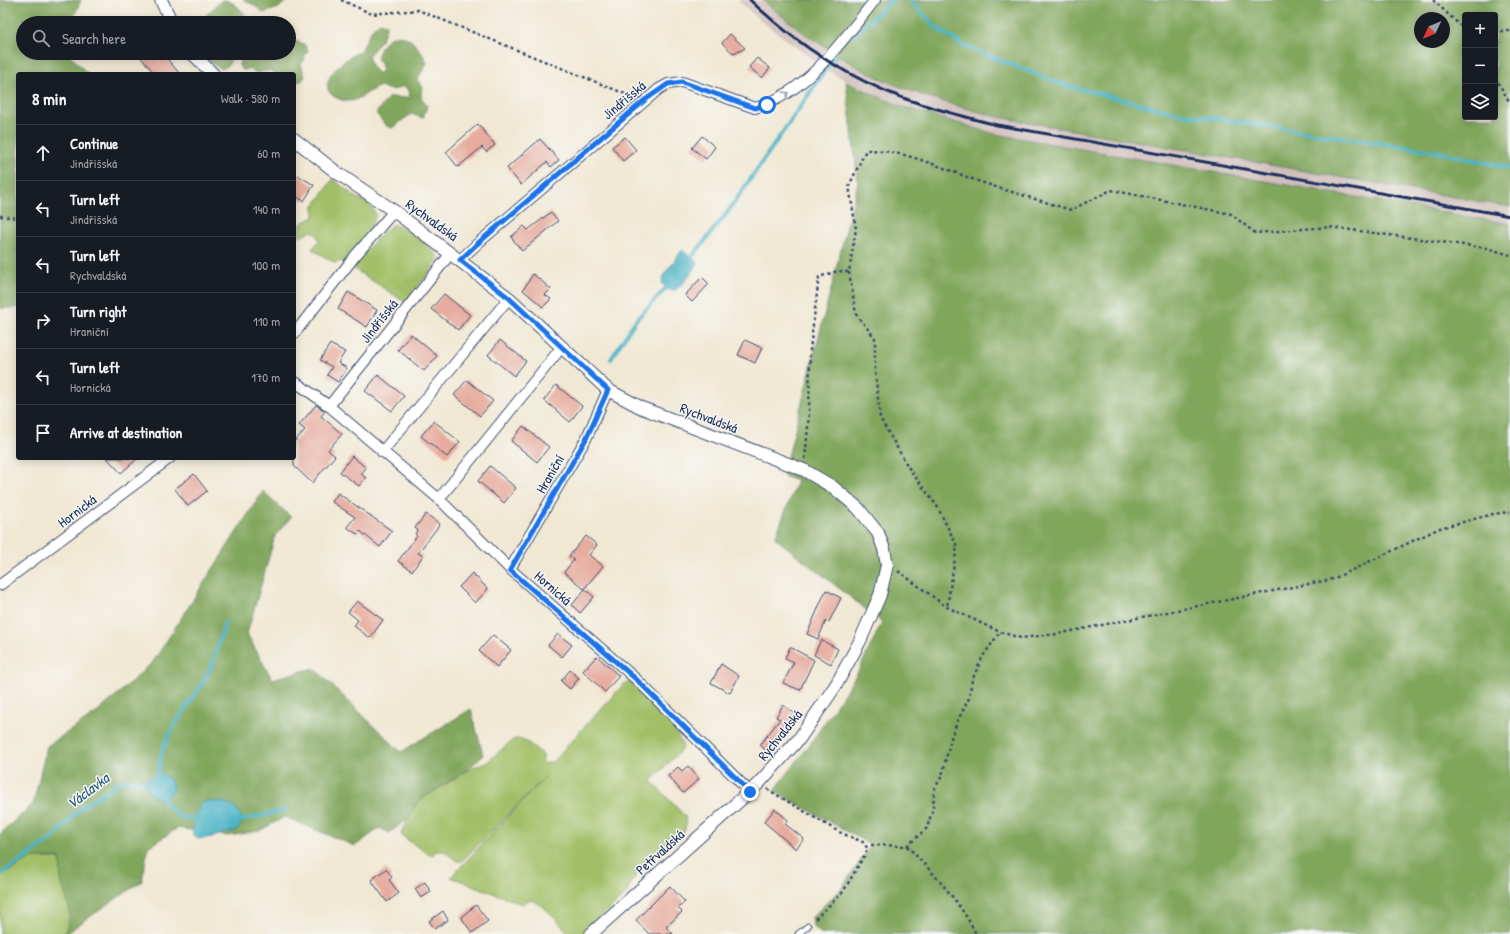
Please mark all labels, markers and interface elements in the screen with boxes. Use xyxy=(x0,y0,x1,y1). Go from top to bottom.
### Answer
north arrow xyxy=(1414,12,1450,48)
map controls xyxy=(1462,12,1498,120)
button: + xyxy=(1462,12,1498,48)
search box xyxy=(16,16,296,60)
icon: search xyxy=(30,27,52,49)
text: Search here xyxy=(62,28,126,49)
button: − xyxy=(1462,48,1498,84)
street label: Jindřišská xyxy=(598,76,650,123)
button: layers xyxy=(1462,84,1498,120)
text: 8 min xyxy=(32,87,66,110)
text: Walk · 580 m xyxy=(221,89,280,107)
one-way arrow xyxy=(781,92,788,99)
route start xyxy=(758,96,776,114)
text: Continue xyxy=(70,133,118,154)
icon: ahead xyxy=(32,142,54,164)
text: 60 m xyxy=(257,144,280,162)
text: Jindřišská xyxy=(70,154,117,172)
text: Turn left xyxy=(70,189,120,210)
street label: Rychvaldská xyxy=(402,194,463,246)
icon: left xyxy=(32,198,54,220)
text: 140 m xyxy=(253,200,280,218)
text: Jindřišská xyxy=(70,210,117,228)
text: Turn left xyxy=(70,245,120,266)
icon: left xyxy=(32,254,54,276)
text: 100 m xyxy=(252,256,280,274)
text: Rychvaldská xyxy=(70,266,126,284)
street label: Jindřišská xyxy=(356,294,402,347)
text: Turn right xyxy=(70,301,126,322)
icon: right xyxy=(32,310,54,332)
text: 110 m xyxy=(253,312,280,330)
text: Hraniční xyxy=(70,322,109,340)
text: Turn left xyxy=(70,357,120,378)
icon: left xyxy=(32,366,54,388)
text: 170 m xyxy=(251,368,280,386)
text: Hornická xyxy=(70,378,111,396)
street label: Rychvaldská xyxy=(677,398,741,438)
icon: arrive xyxy=(32,422,54,444)
text: Arrive at destination xyxy=(70,422,182,443)
street label: Hraniční xyxy=(531,451,568,497)
street label: Hornická xyxy=(53,490,100,531)
street label: Hornická xyxy=(531,566,576,609)
street label: Rychvaldská xyxy=(753,705,807,765)
water label: Václavka xyxy=(62,766,115,813)
route end xyxy=(741,783,759,801)
street label: Petřvaldská xyxy=(631,824,688,879)

